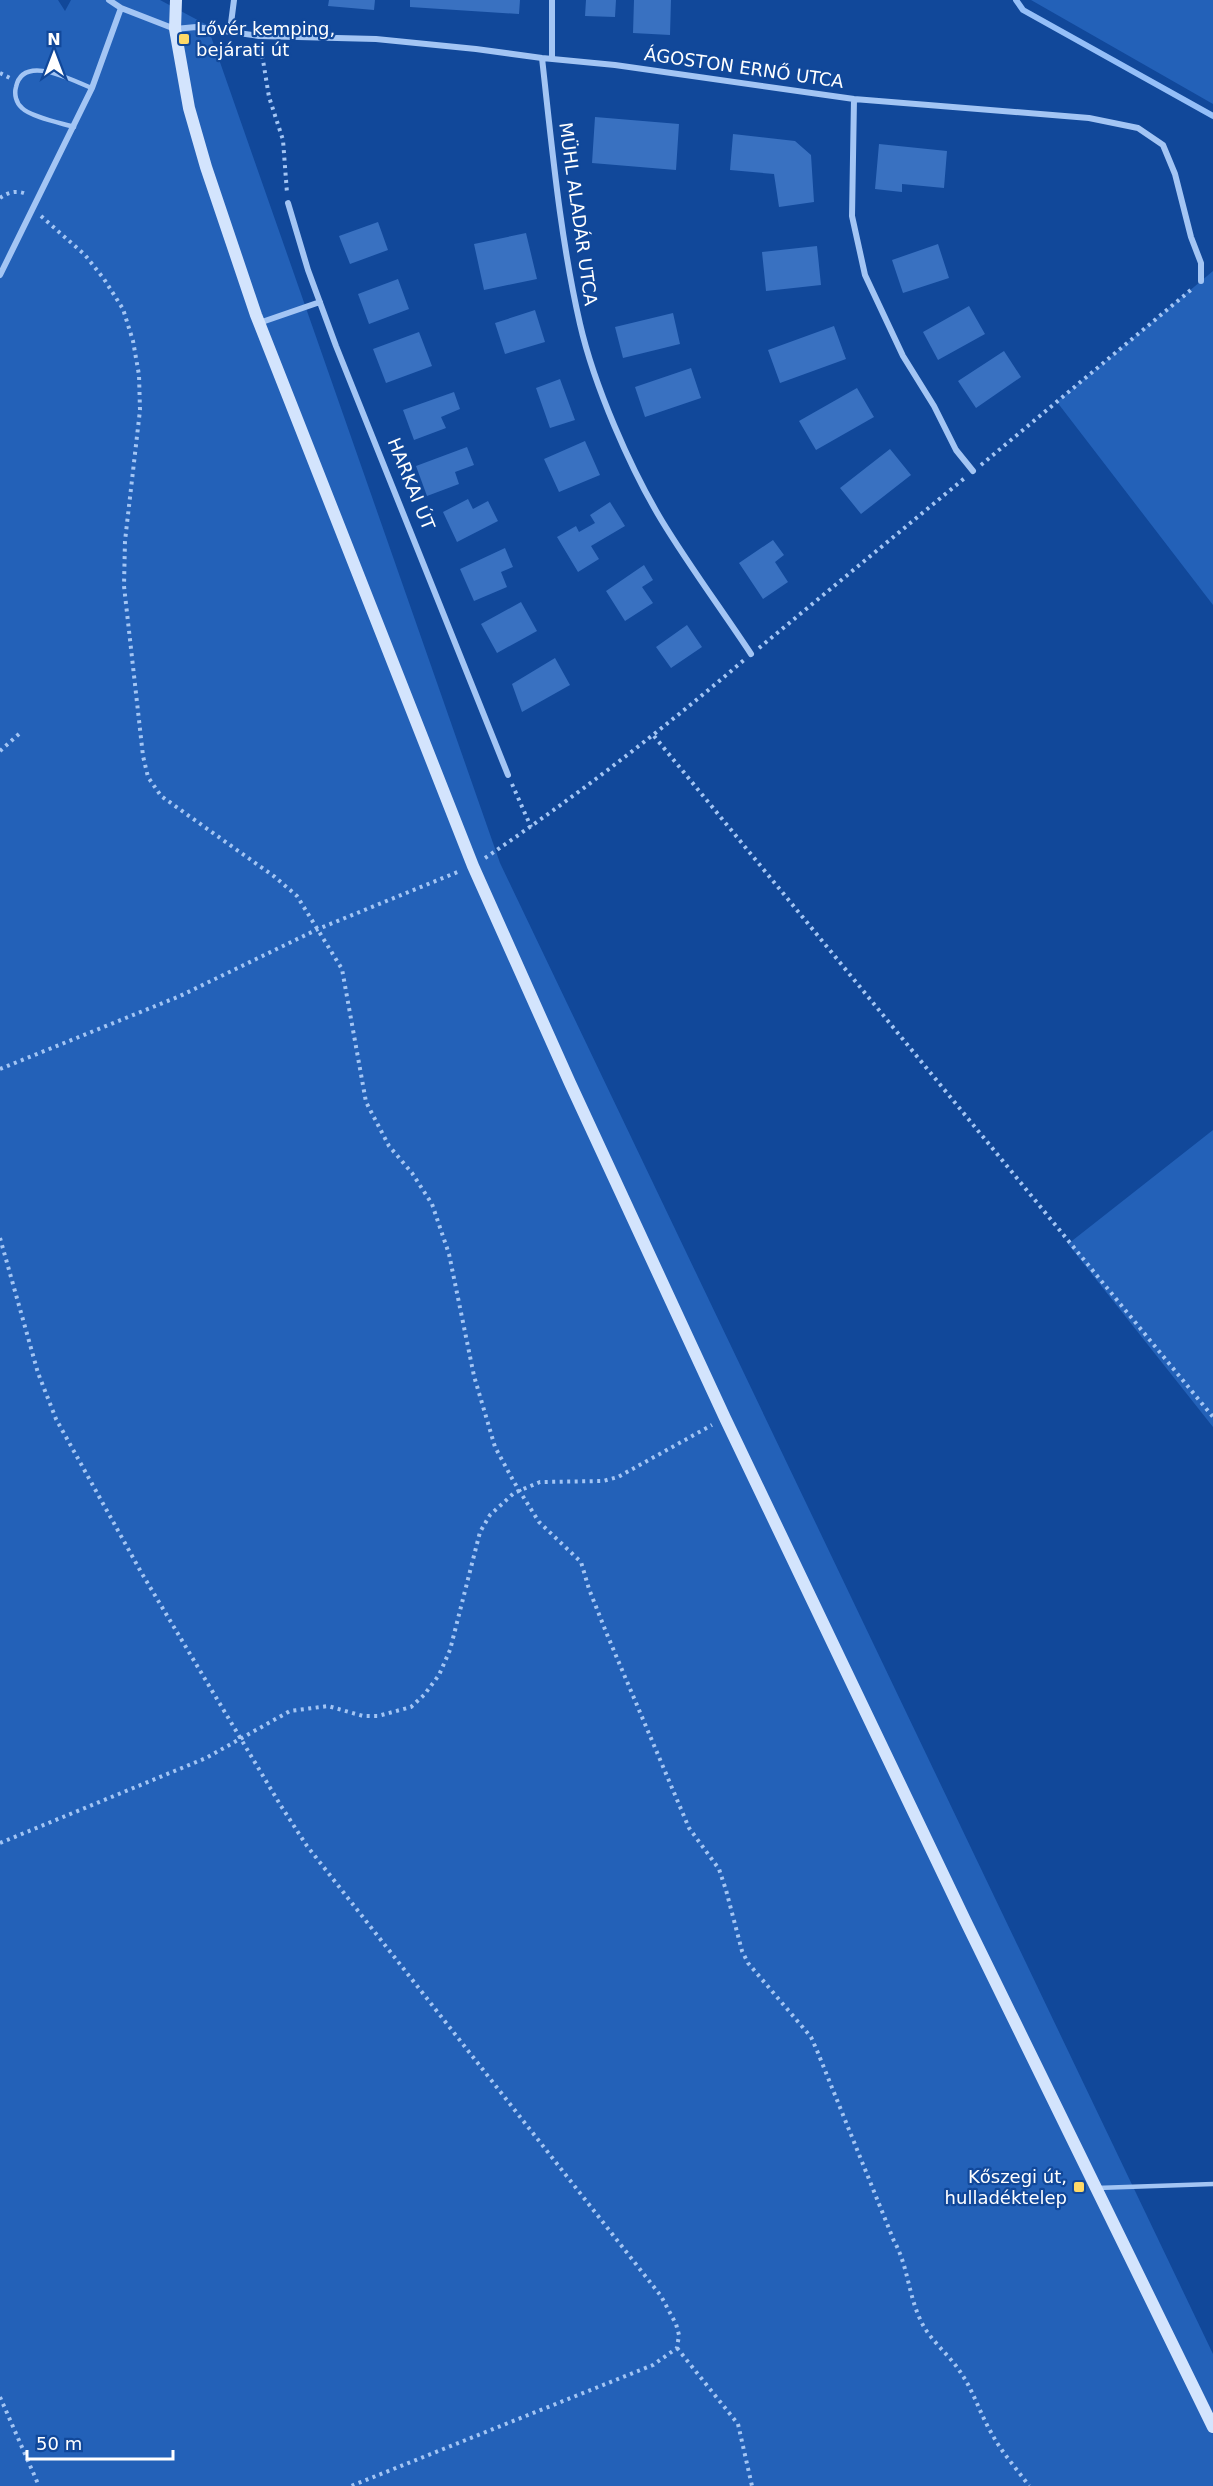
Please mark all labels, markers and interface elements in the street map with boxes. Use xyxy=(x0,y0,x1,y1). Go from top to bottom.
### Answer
place label: Lővér kemping, bejárati út xyxy=(196,18,335,60)
north arrow xyxy=(24,24,84,84)
text: N xyxy=(47,30,61,49)
marker: Lővér kemping, bejárati út xyxy=(177,32,191,46)
street label: ÁGOSTON ERNŐ UTCA xyxy=(643,43,846,92)
street label: MÜHL ALADÁR UTCA xyxy=(555,121,602,308)
street label: HARKAI ÚT xyxy=(383,435,440,534)
place label: Kőszegi út, hulladéktelep xyxy=(945,2166,1067,2208)
marker: Kőszegi út, hulladéktelep xyxy=(1072,2180,1086,2194)
scale bar xyxy=(27,2423,172,2461)
text: 50 m xyxy=(36,2433,82,2454)

